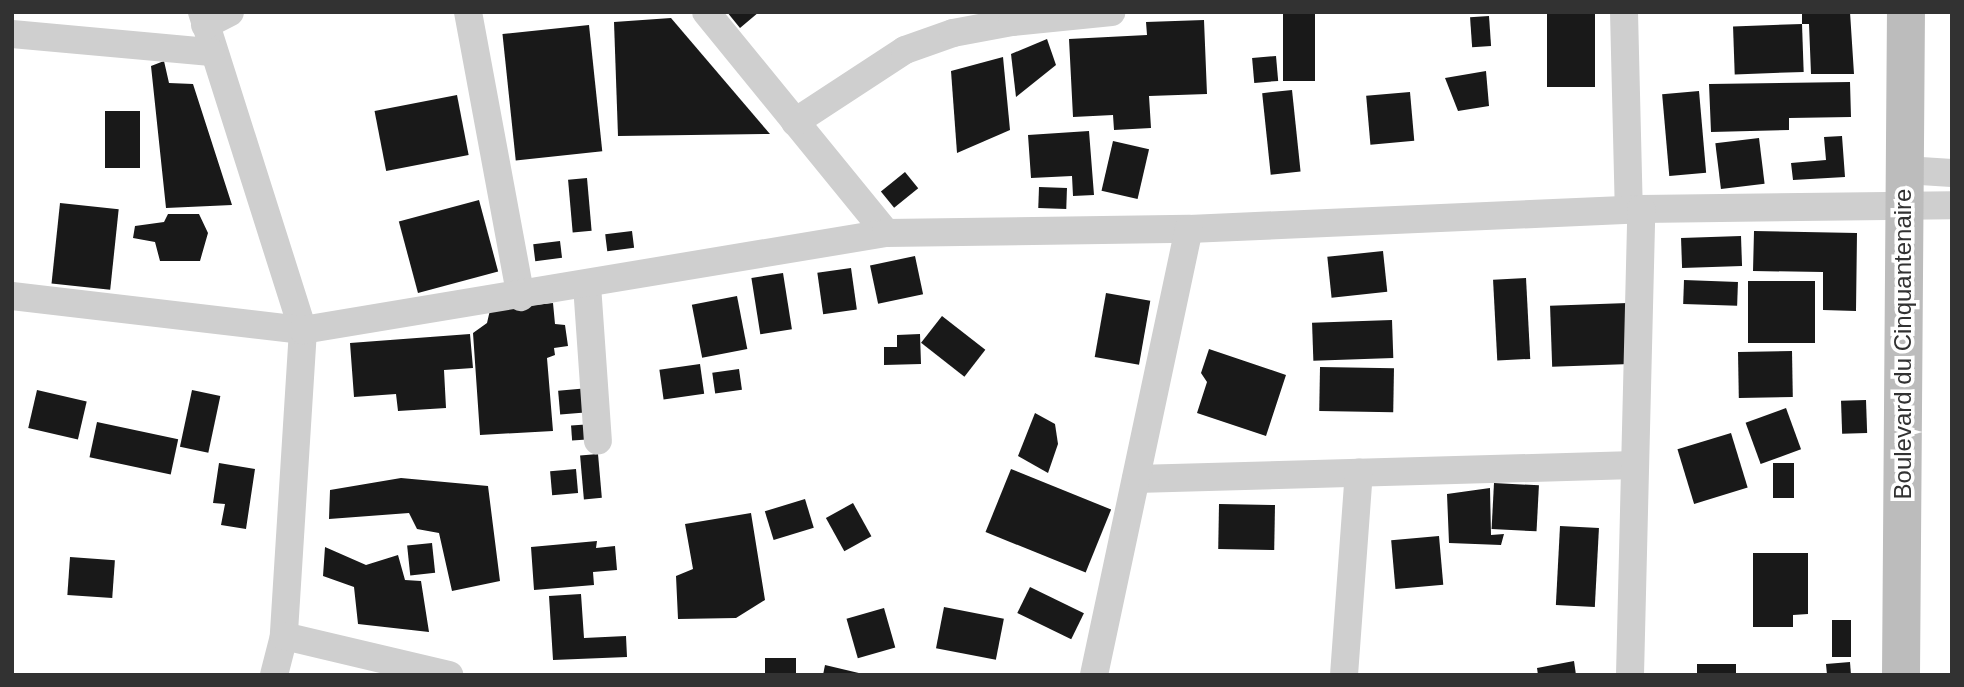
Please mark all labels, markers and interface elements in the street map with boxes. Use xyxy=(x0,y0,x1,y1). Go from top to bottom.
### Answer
street label: Boulevard du Cinquantenaire xyxy=(1889,189,1917,499)

